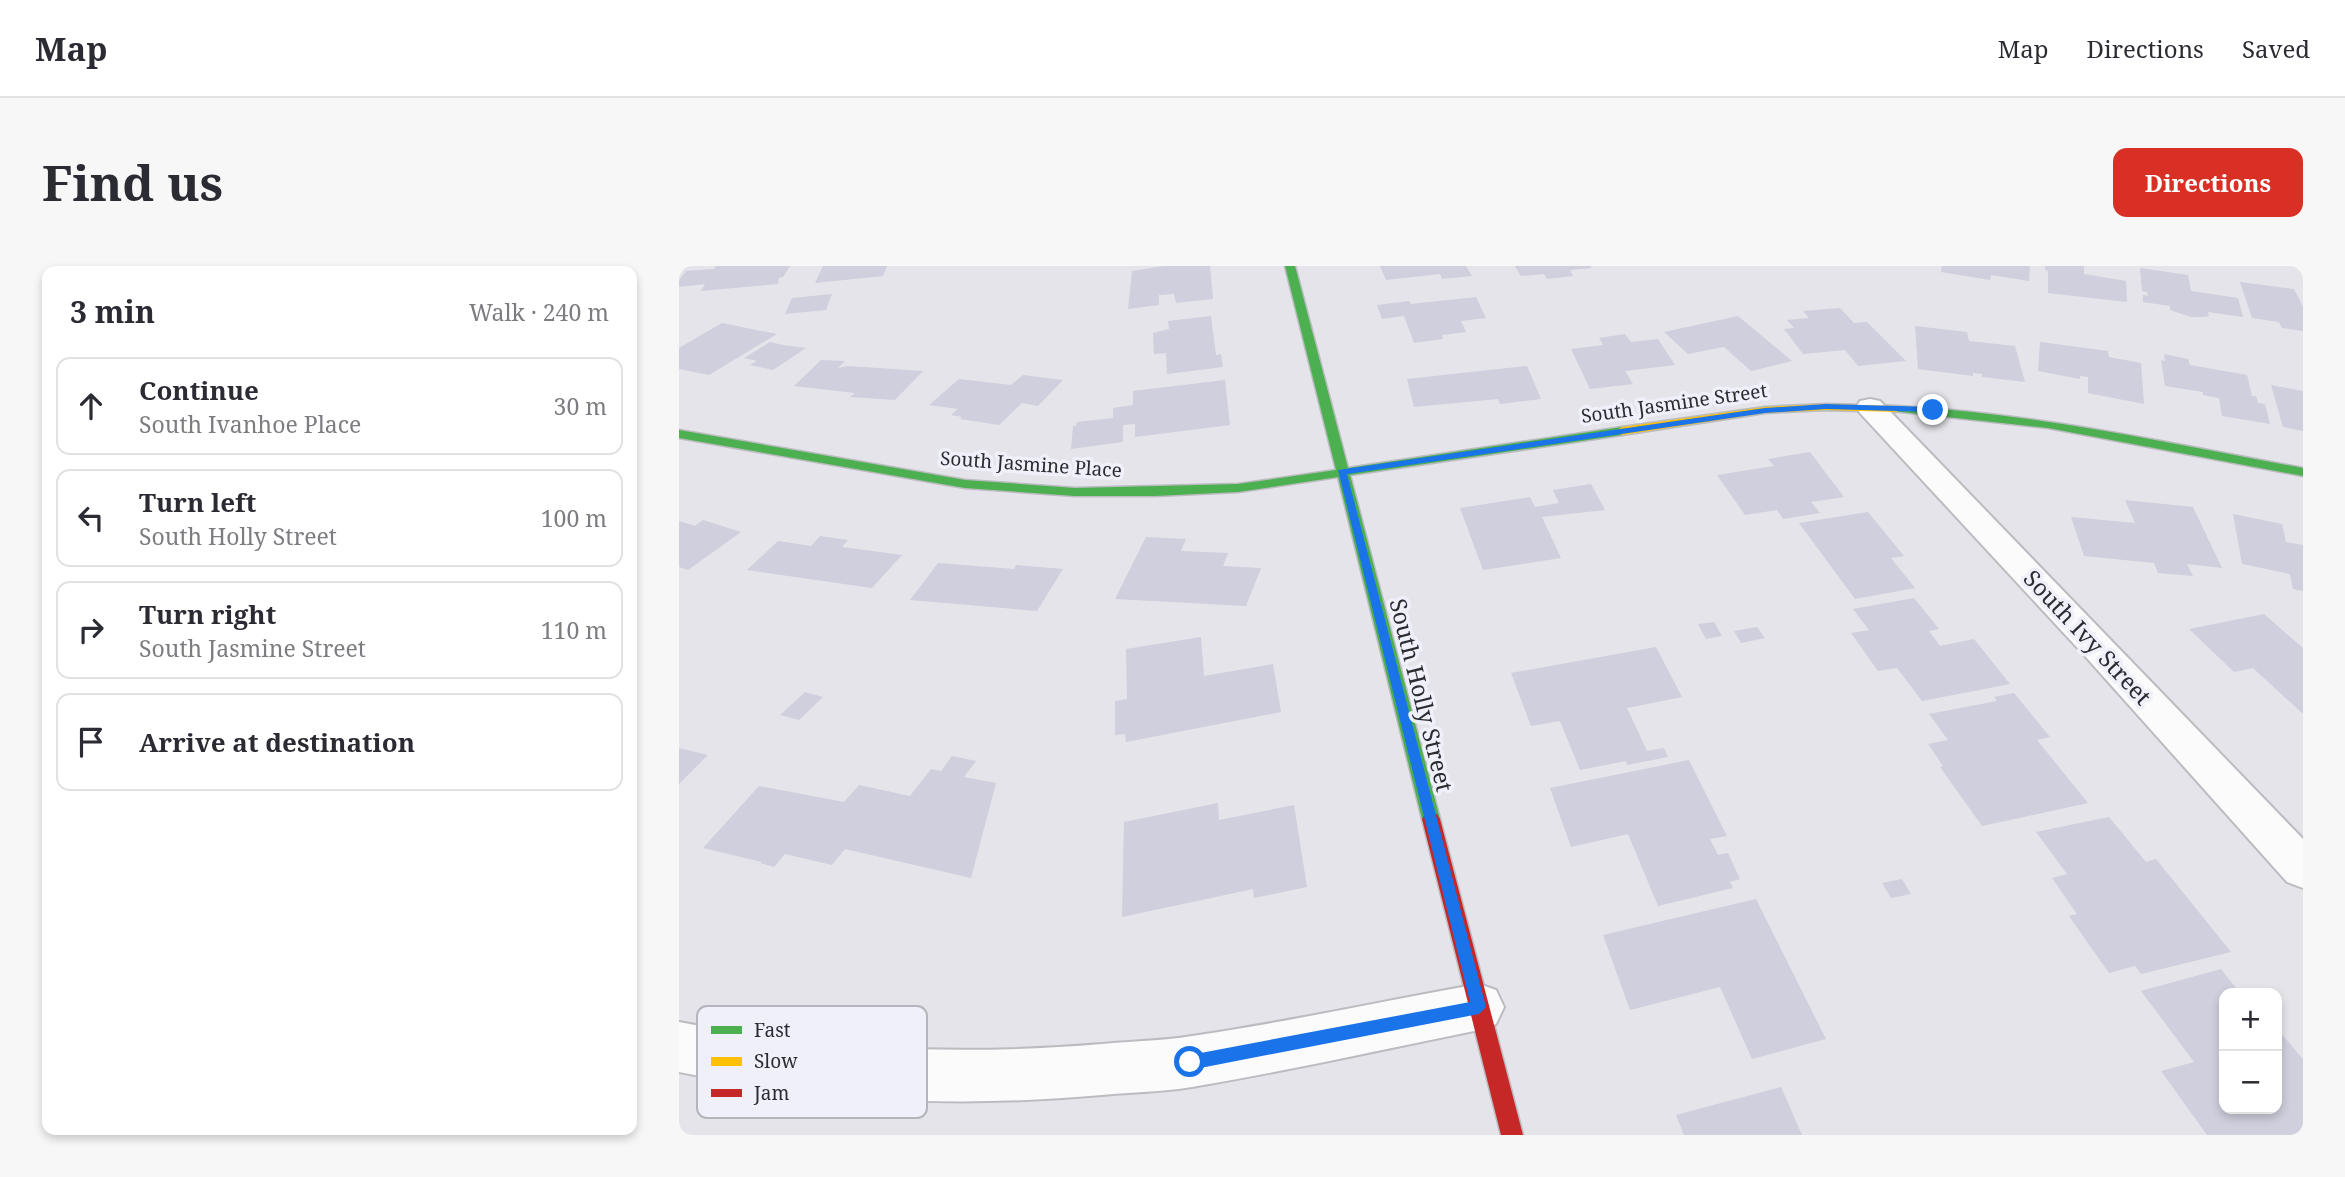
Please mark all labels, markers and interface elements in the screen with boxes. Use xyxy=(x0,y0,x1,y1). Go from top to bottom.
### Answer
text: Map xyxy=(35,26,108,71)
text: Map xyxy=(1998,32,2049,65)
text: Directions xyxy=(2087,32,2204,65)
text: Saved xyxy=(2242,32,2310,65)
button: Directions xyxy=(2113,148,2303,217)
text: Find us xyxy=(42,149,223,215)
text: 3 min xyxy=(70,291,155,332)
text: Walk · 240 m xyxy=(469,296,609,328)
text: Continue xyxy=(139,372,259,408)
street label: South Jasmine Street xyxy=(1579,377,1769,429)
icon: ahead xyxy=(72,387,110,425)
text: 30 m xyxy=(554,390,607,422)
route end xyxy=(1917,394,1948,425)
text: South Ivanhoe Place xyxy=(139,408,361,440)
street label: South Jasmine Place xyxy=(939,445,1123,483)
text: Turn left xyxy=(139,484,256,520)
icon: left xyxy=(72,499,110,537)
text: 100 m xyxy=(541,502,607,534)
text: South Holly Street xyxy=(139,520,337,552)
street label: South Ivy Street xyxy=(2017,562,2159,712)
street label: South Holly Street xyxy=(1383,595,1461,795)
text: Turn right xyxy=(139,596,276,632)
icon: right xyxy=(72,611,110,649)
text: 110 m xyxy=(541,614,607,646)
text: South Jasmine Street xyxy=(139,632,366,664)
icon: arrive xyxy=(72,723,110,761)
text: Arrive at destination xyxy=(139,724,415,760)
map controls xyxy=(2219,988,2282,1114)
button: + xyxy=(2219,988,2282,1051)
legend xyxy=(697,1006,927,1118)
text: Fast xyxy=(754,1017,791,1043)
route start xyxy=(1174,1046,1205,1077)
text: Slow xyxy=(754,1048,798,1074)
button: − xyxy=(2219,1051,2282,1114)
text: Jam xyxy=(753,1080,789,1106)

